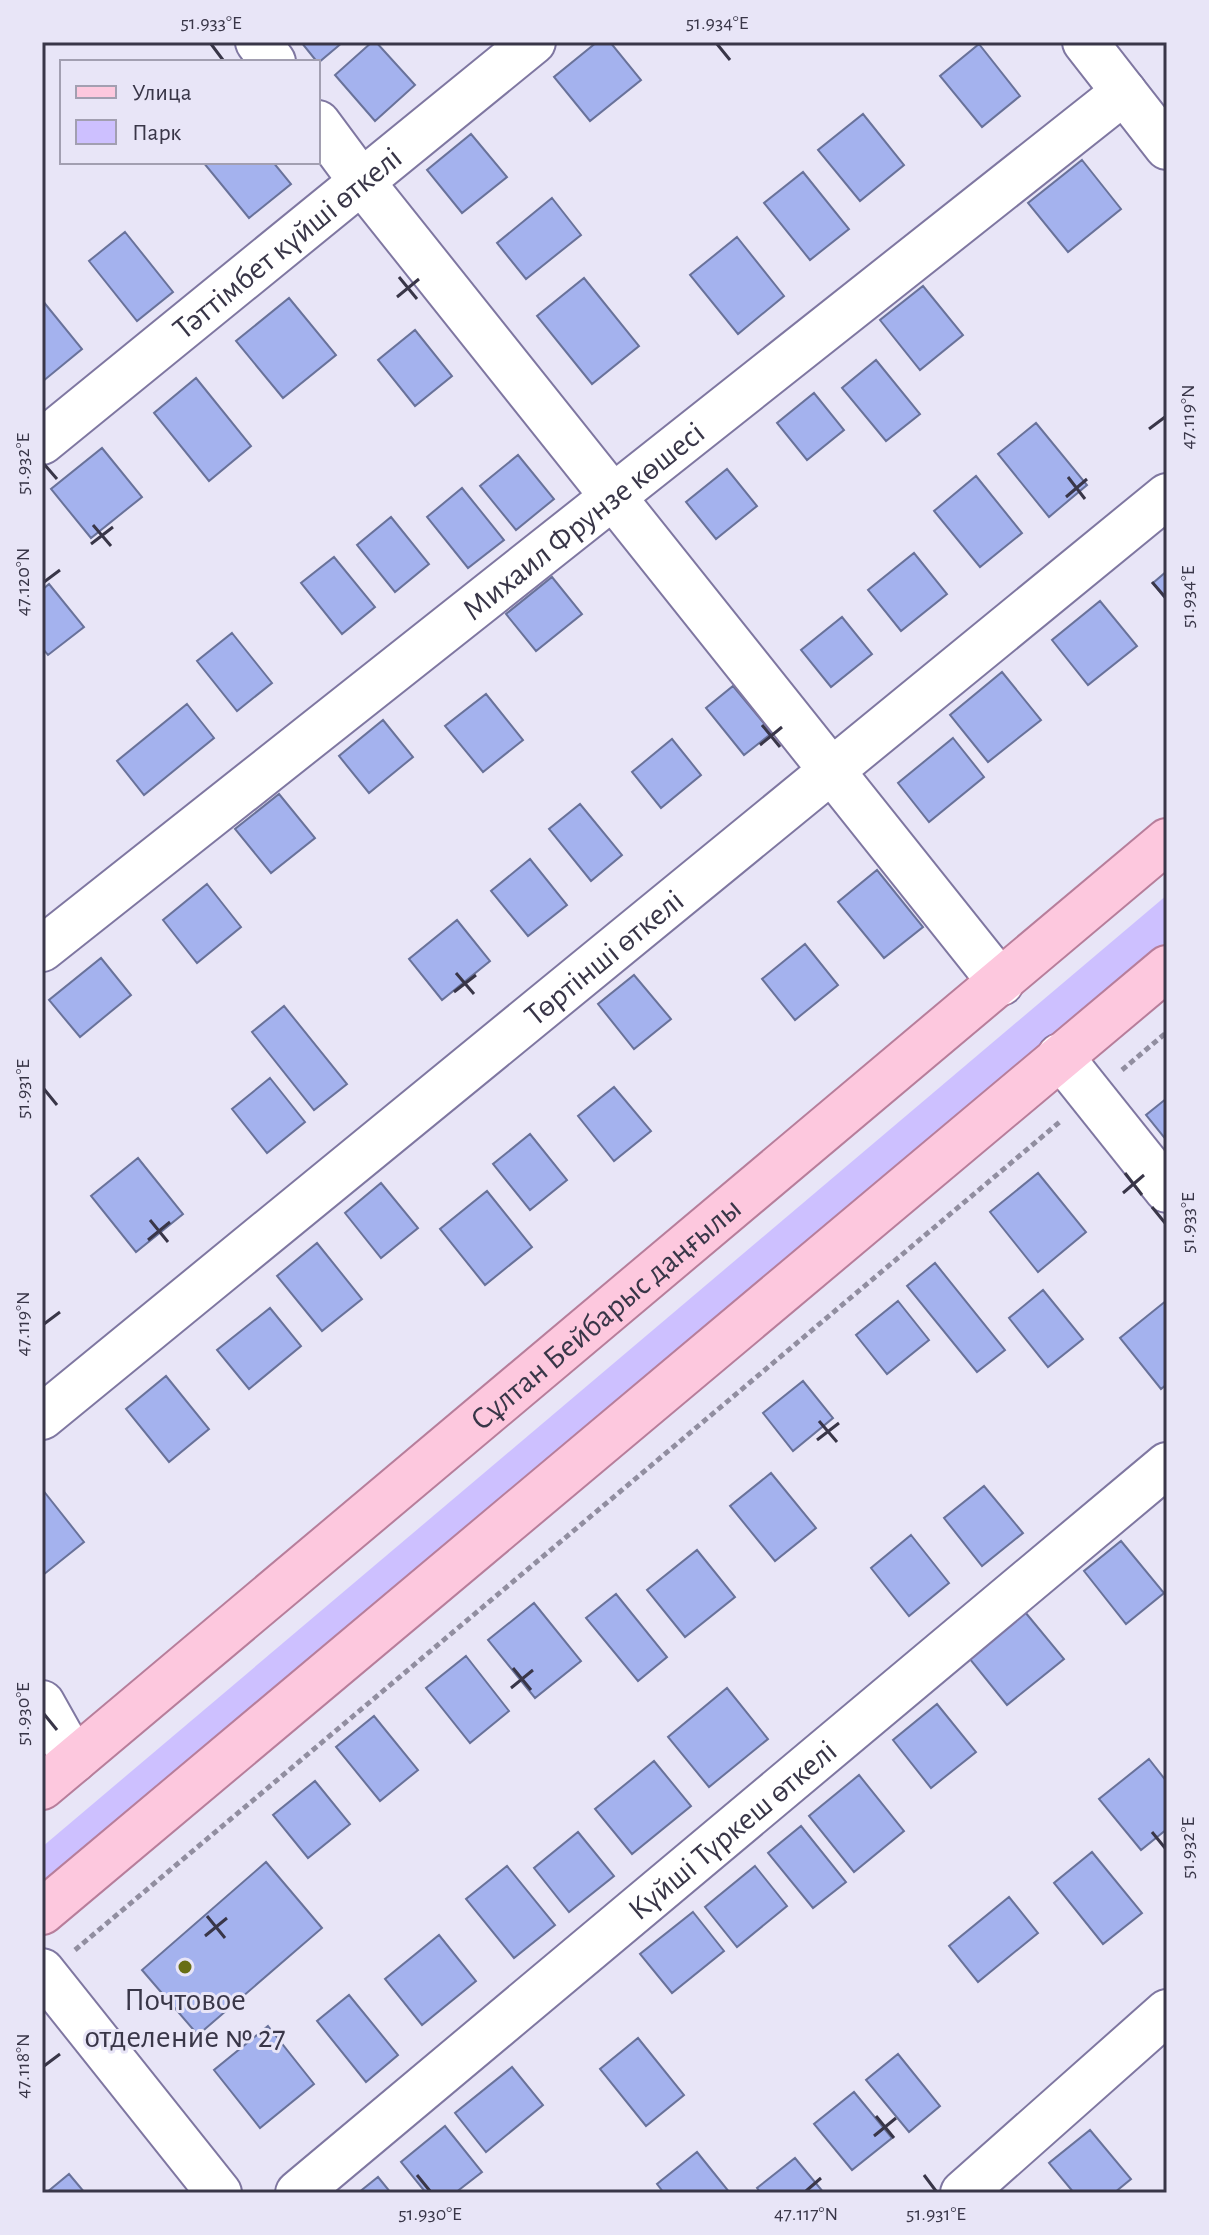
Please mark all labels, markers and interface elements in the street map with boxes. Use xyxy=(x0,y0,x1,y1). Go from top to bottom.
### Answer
text: 51.933°E xyxy=(180,13,242,33)
text: 51.934°E xyxy=(686,13,749,33)
legend xyxy=(60,60,320,164)
text: Улица xyxy=(132,81,192,105)
text: Парк xyxy=(132,121,181,145)
street label: Тәттімбет күйші өткелі xyxy=(167,141,408,345)
text: 47.119°N xyxy=(1178,384,1198,450)
street label: Михаил Фрунзе көшесі xyxy=(457,416,710,627)
text: 51.932°E xyxy=(13,433,33,495)
text: 47.120°N xyxy=(13,548,33,616)
text: 51.934°E xyxy=(1178,565,1198,628)
street label: Төртінші өткелі xyxy=(519,884,690,1032)
text: 51.931°E xyxy=(13,1059,33,1119)
street label: Сұлтан Бейбарыс даңғылы xyxy=(465,1192,747,1437)
text: 51.933°E xyxy=(1178,1192,1198,1254)
text: 47.119°N xyxy=(13,1291,33,1357)
text: 51.930°E xyxy=(13,1682,33,1746)
street label: Күйші Түркеш өткелі xyxy=(622,1734,843,1926)
text: 51.932°E xyxy=(1178,1817,1198,1879)
marker: Почтовое отделение № 27 xyxy=(176,1958,194,1976)
place label: Почтовое отделение № 27 xyxy=(84,1984,286,2053)
text: 47.118°N xyxy=(13,2033,33,2099)
text: 51.930°E xyxy=(398,2204,462,2224)
text: 47.117°N xyxy=(774,2204,838,2224)
text: 51.931°E xyxy=(906,2204,966,2224)

